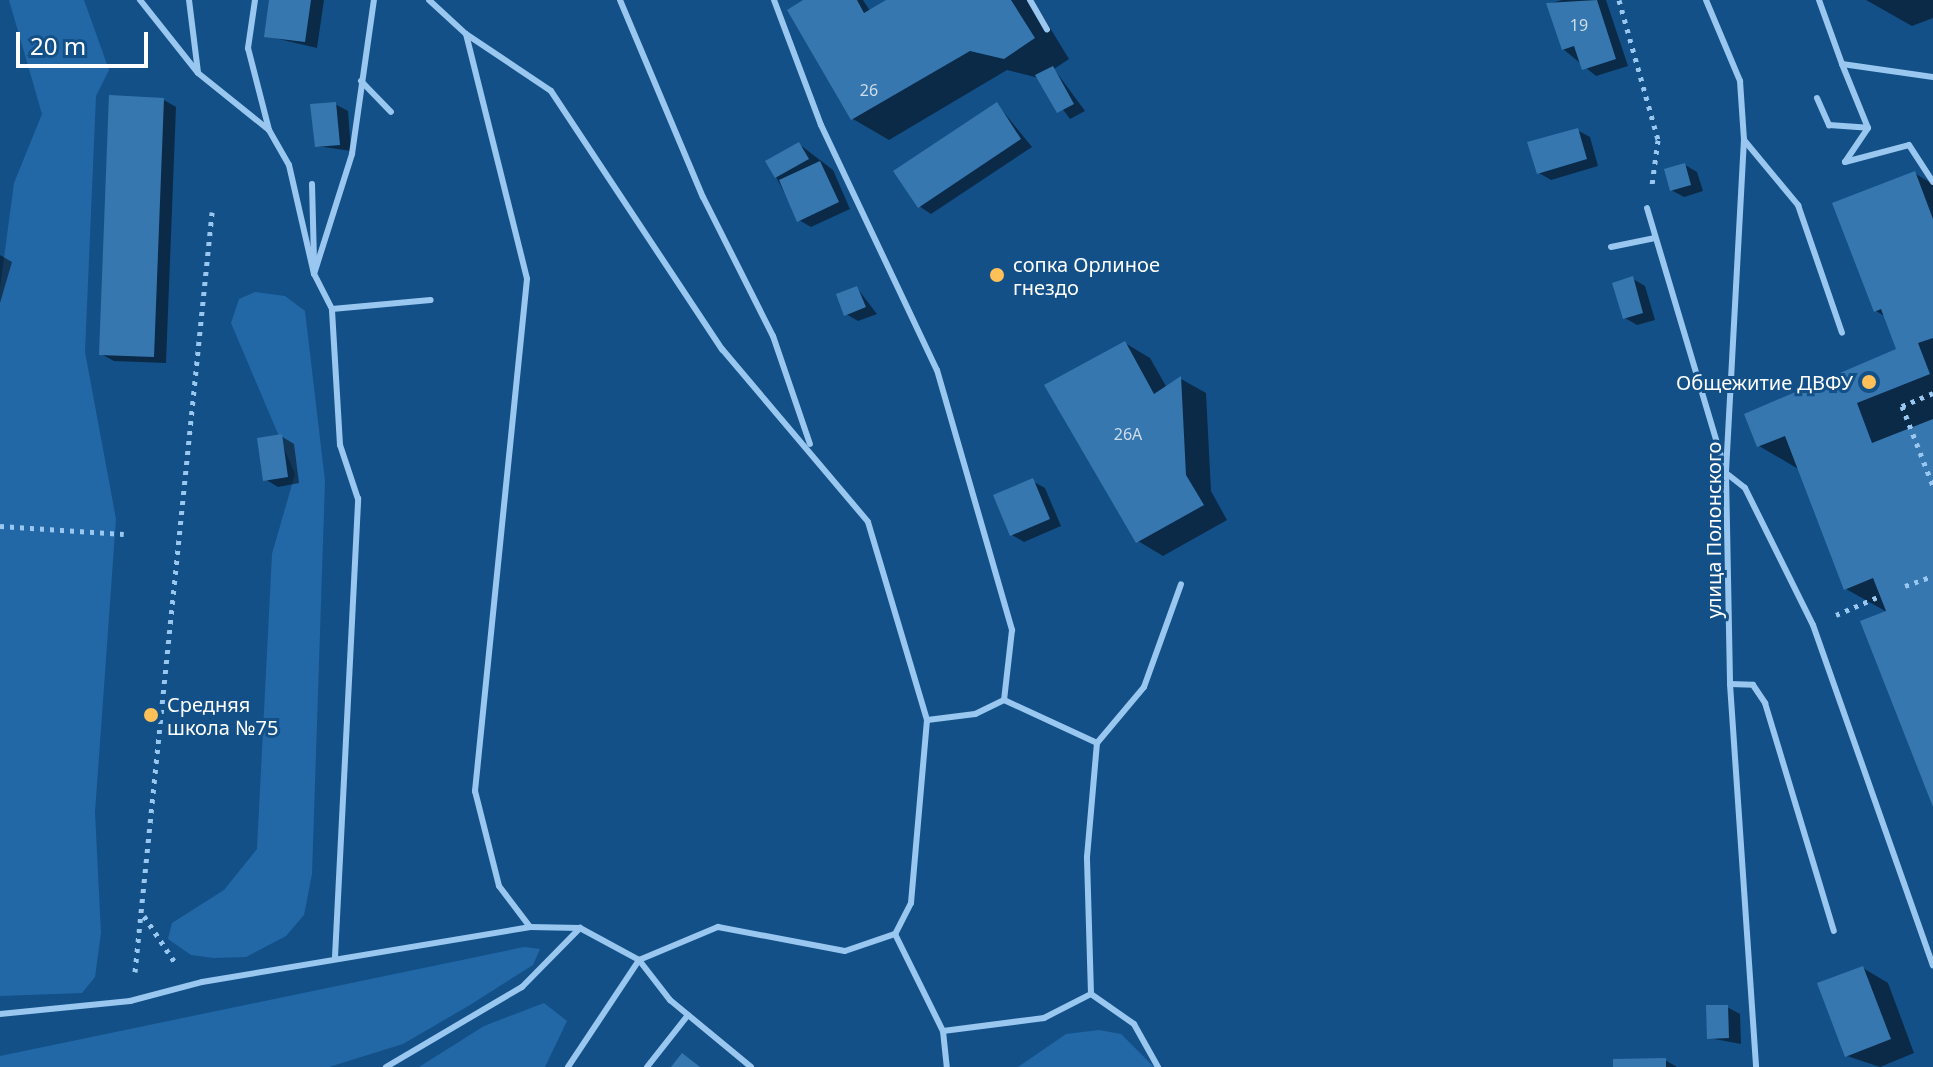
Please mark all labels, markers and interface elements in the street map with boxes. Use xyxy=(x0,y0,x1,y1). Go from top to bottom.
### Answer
house number: 19 xyxy=(1570,15,1588,35)
scale bar xyxy=(20,16,152,66)
text: 20 m xyxy=(30,29,86,62)
house number: 26 xyxy=(860,80,878,100)
place label: сопка Орлиное гнездо xyxy=(1013,252,1160,299)
marker: сопка Орлиное гнездо xyxy=(988,266,1006,284)
place label: Общежитие ДВФУ xyxy=(1676,370,1853,394)
marker: Общежитие ДВФУ xyxy=(1860,373,1878,391)
house number: 26А xyxy=(1114,424,1142,444)
street label: улица Полонского xyxy=(1701,442,1725,618)
place label: Средняя школа №75 xyxy=(167,692,278,739)
marker: Средняя школа №75 xyxy=(142,706,160,724)

